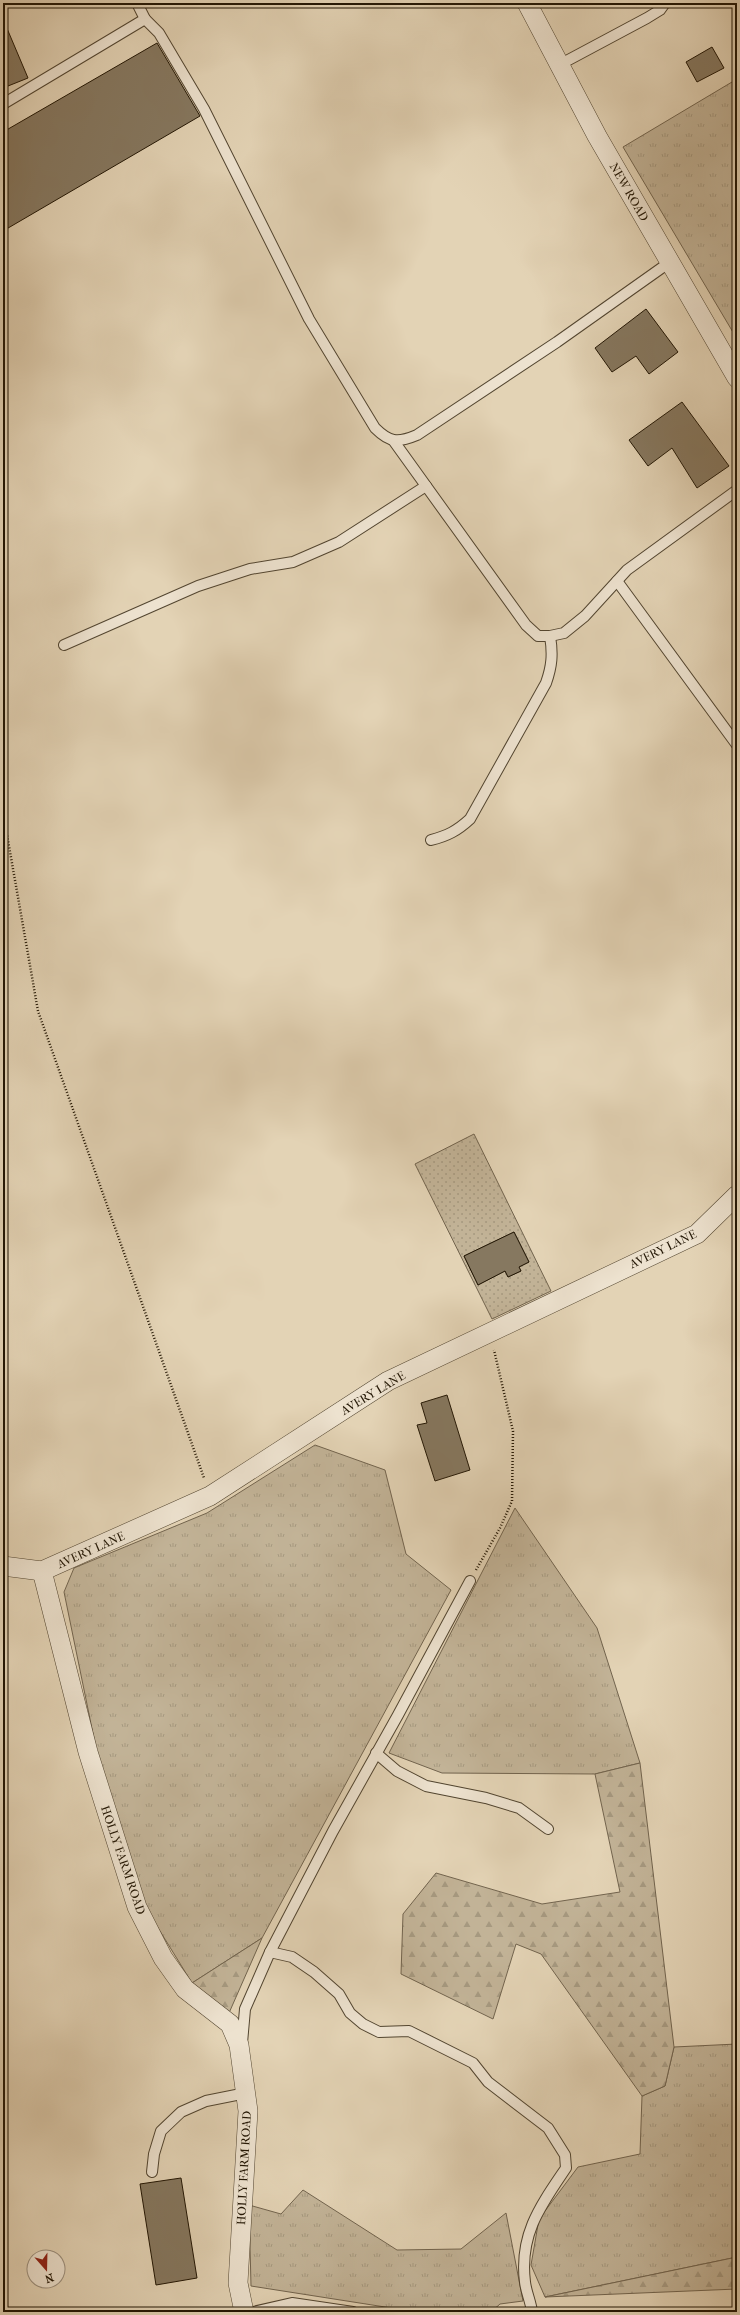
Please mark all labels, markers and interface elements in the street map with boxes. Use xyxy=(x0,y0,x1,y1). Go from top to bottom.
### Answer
street label: NEW ROAD xyxy=(607,160,651,224)
street label: AVERY LANE xyxy=(626,1227,699,1272)
street label: AVERY LANE xyxy=(337,1368,408,1418)
street label: AVERY LANE xyxy=(54,1529,127,1572)
street label: HOLLY FARM ROAD xyxy=(98,1804,148,1916)
street label: HOLLY FARM ROAD xyxy=(234,2111,254,2225)
north arrow xyxy=(26,2249,66,2289)
text: N xyxy=(42,2270,55,2286)

